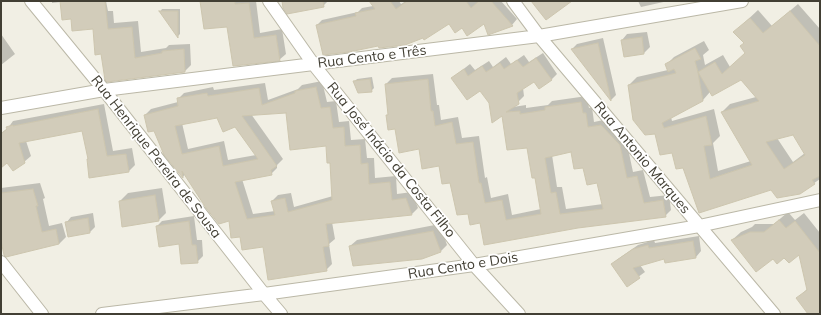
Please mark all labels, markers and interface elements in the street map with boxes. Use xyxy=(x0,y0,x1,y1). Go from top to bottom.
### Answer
street label: Rua Cento e Três xyxy=(317,42,427,72)
street label: Rua Henrique Pereira de Sousa xyxy=(87,72,225,242)
street label: Rua José Inácio da Costa Filho xyxy=(323,79,459,241)
street label: Rua Antonio Marques xyxy=(590,99,694,217)
street label: Rua Cento e Dois xyxy=(407,249,519,283)

